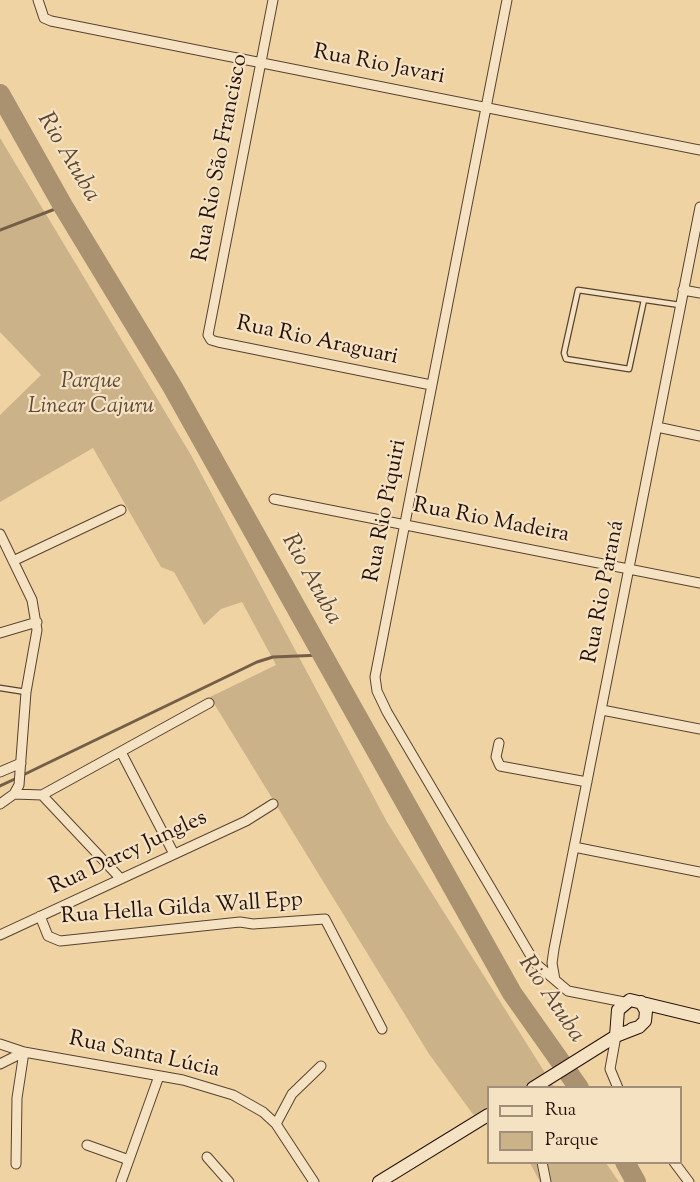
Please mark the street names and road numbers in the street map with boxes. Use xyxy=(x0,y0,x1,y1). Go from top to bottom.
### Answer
street label: Rua Rio Javari xyxy=(311,40,447,92)
street label: Rua Rio São Francisco xyxy=(189,52,255,264)
street label: Rua Rio Araguari xyxy=(234,312,400,372)
street label: Rua Rio Piquiri xyxy=(360,437,414,585)
street label: Rua Rio Madeira xyxy=(411,494,571,550)
street label: Rua Rio Paraná xyxy=(578,518,632,666)
street label: Rua Darcy Jungles xyxy=(46,806,212,902)
street label: Rua Hella Gilda Wall Epp xyxy=(60,888,304,932)
street label: Rua Santa Lúcia xyxy=(66,1027,222,1085)

